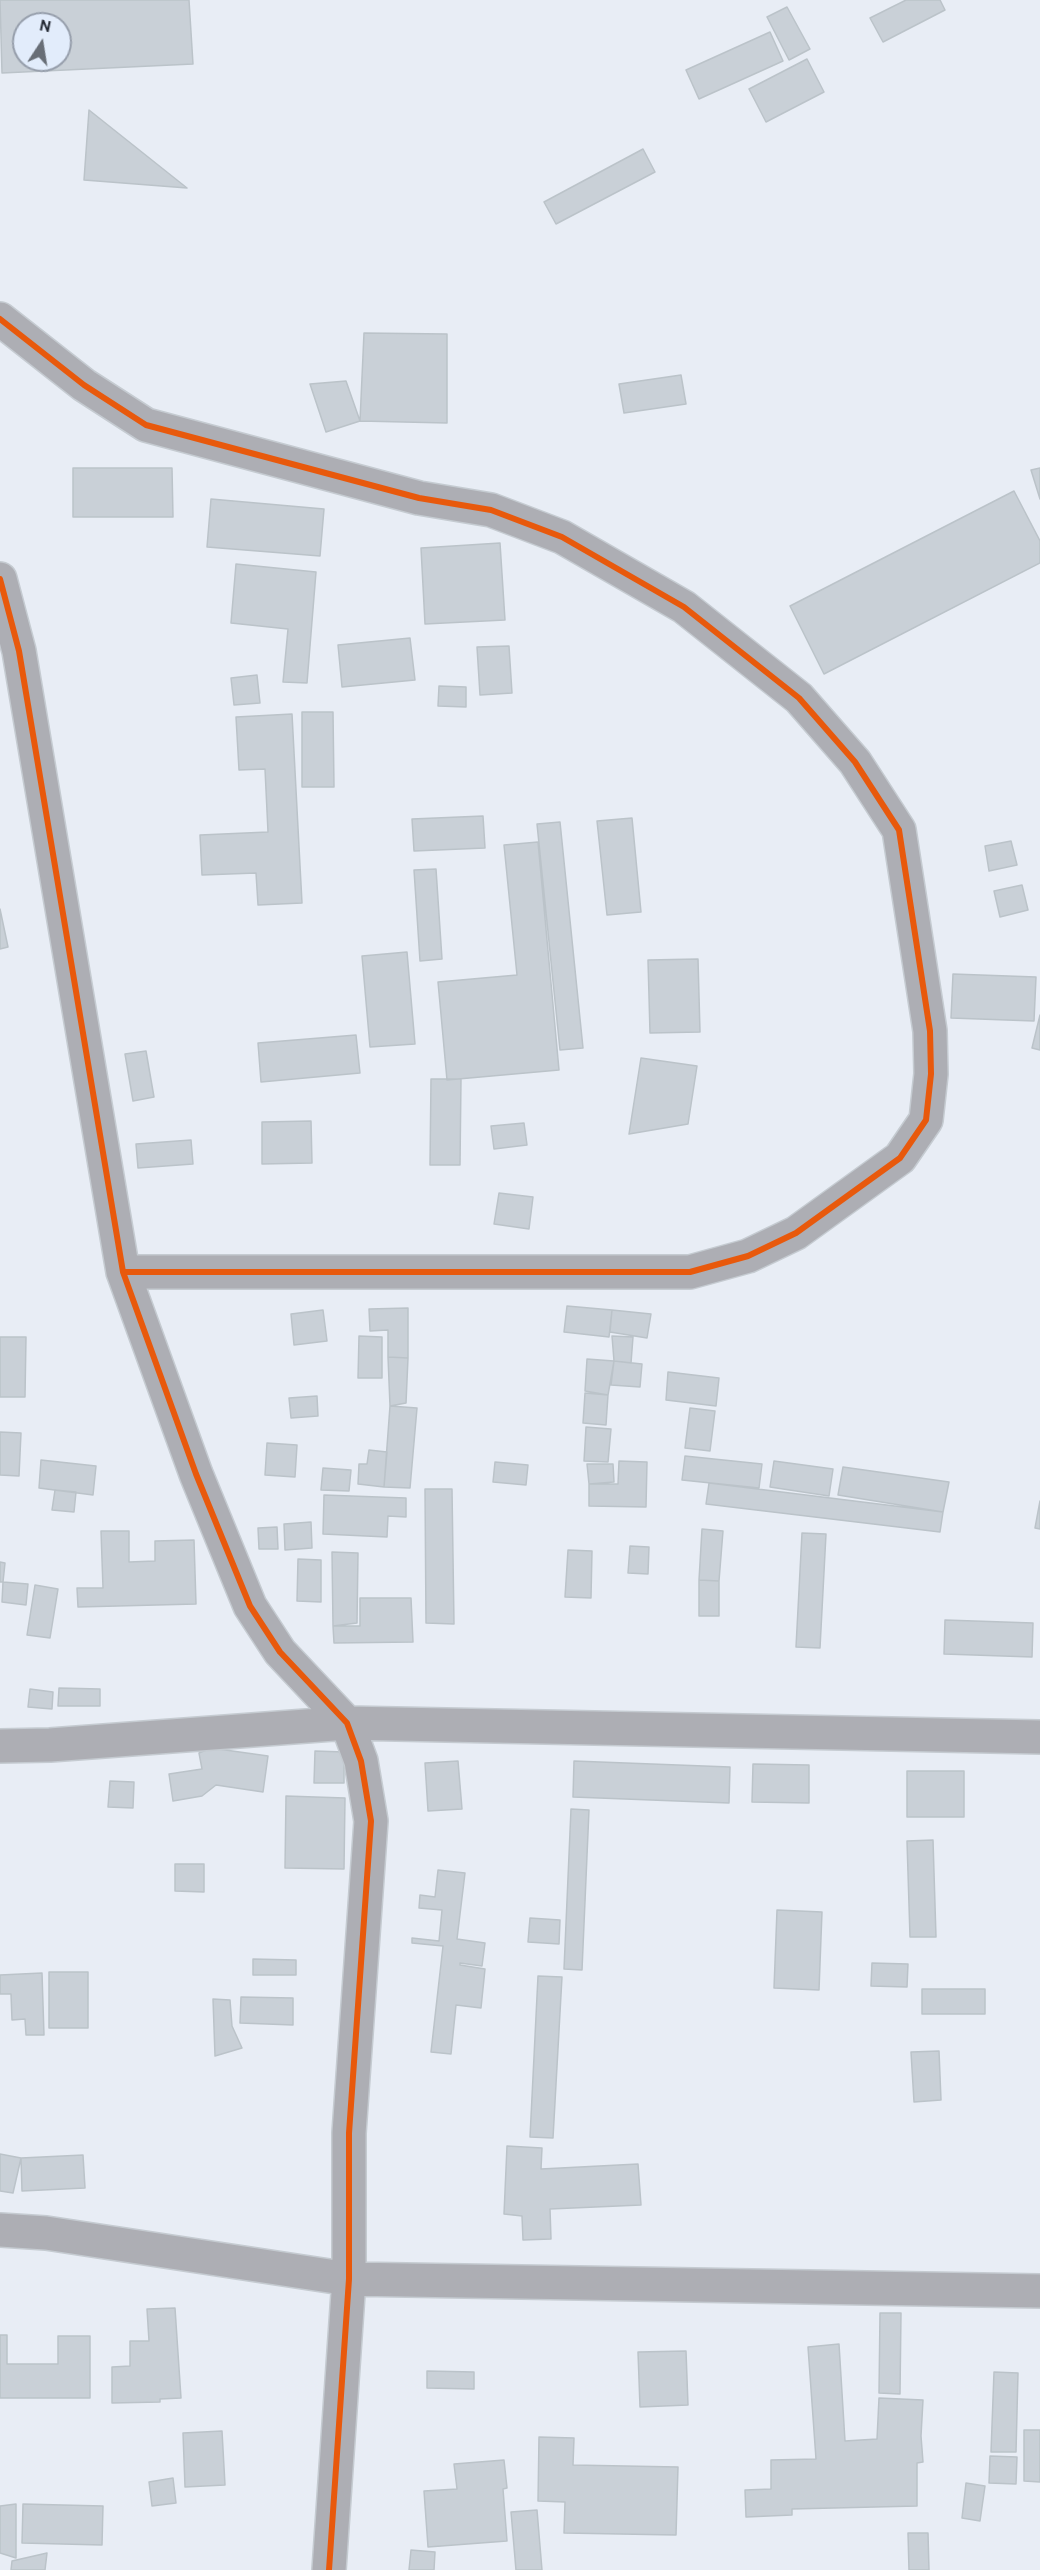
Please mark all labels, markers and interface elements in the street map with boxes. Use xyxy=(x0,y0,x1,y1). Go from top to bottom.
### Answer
north arrow xyxy=(12,12,72,72)
text: N xyxy=(38,15,53,36)

